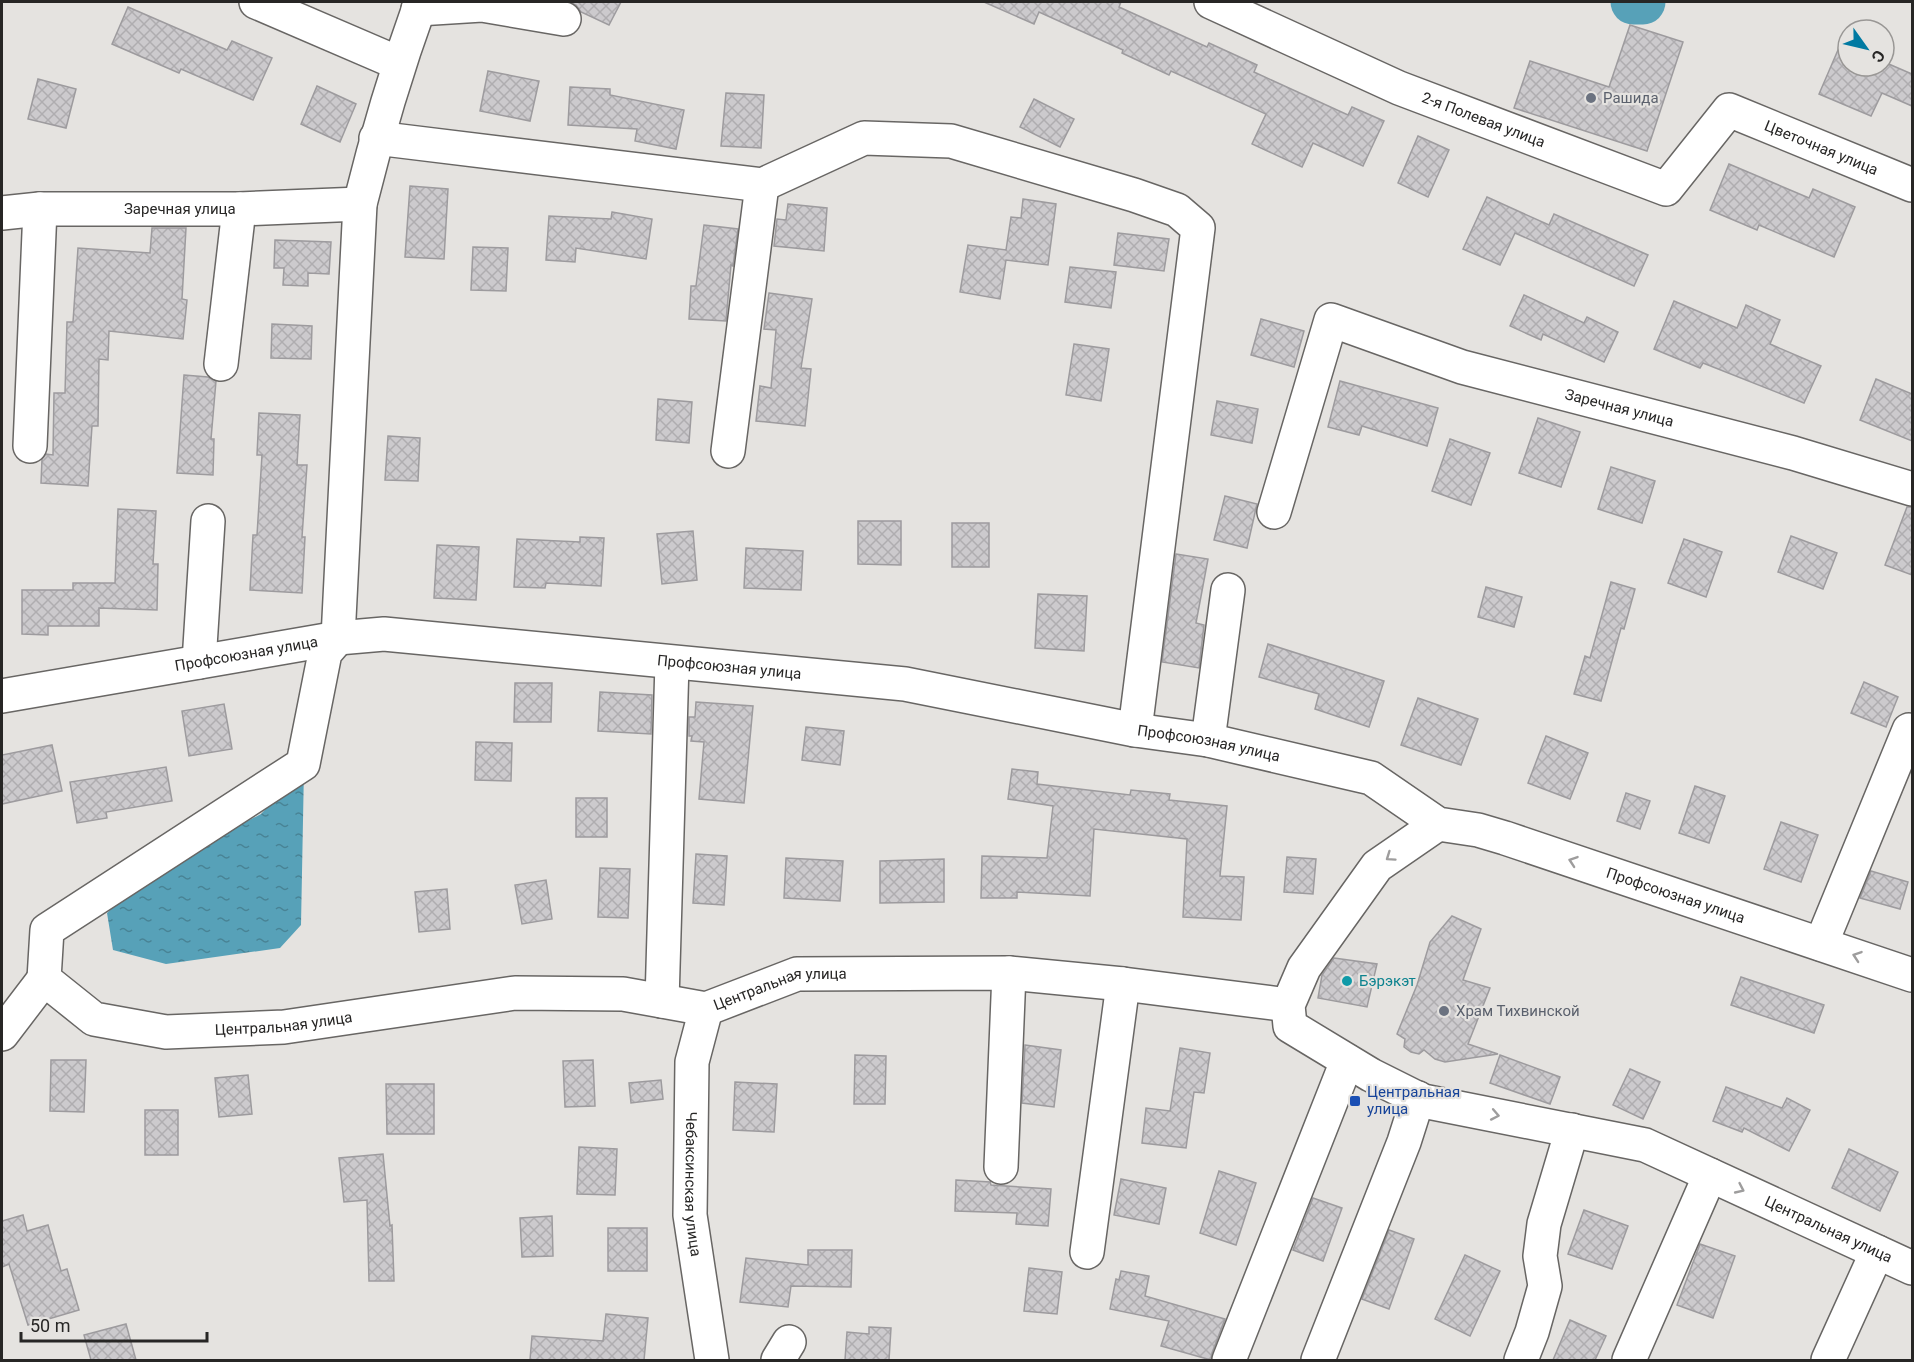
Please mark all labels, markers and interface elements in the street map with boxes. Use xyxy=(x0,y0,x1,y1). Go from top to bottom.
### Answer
north arrow xyxy=(1836,18,1896,78)
text: С xyxy=(1867,46,1889,66)
street label: 2-я Полевая улица xyxy=(1419,88,1548,151)
place label: Рашида xyxy=(1603,89,1659,107)
marker: Рашида xyxy=(1584,91,1598,105)
street label: Цветочная улица xyxy=(1762,117,1881,179)
street label: Заречная улица xyxy=(124,200,236,218)
street label: Заречная улица xyxy=(1563,385,1676,431)
street label: Профсоюзная улица xyxy=(173,633,319,675)
street label: Профсоюзная улица xyxy=(656,651,802,683)
street label: Профсоюзная улица xyxy=(1136,721,1282,765)
one-way arrow xyxy=(1386,850,1397,861)
one-way arrow xyxy=(1568,855,1579,868)
street label: Профсоюзная улица xyxy=(1604,864,1747,927)
one-way arrow xyxy=(1852,951,1863,964)
street label: Центральная улица xyxy=(711,965,847,1014)
place label: Бэрэкэт xyxy=(1359,972,1416,990)
marker: Бэрэкэт xyxy=(1340,974,1354,988)
place label: Храм Тихвинской xyxy=(1456,1002,1580,1020)
marker: Храм Тихвинской xyxy=(1437,1004,1451,1018)
street label: Центральная улица xyxy=(214,1008,354,1039)
place label: Центральная улица xyxy=(1367,1083,1460,1118)
marker: Центральная улица xyxy=(1348,1094,1362,1108)
one-way arrow xyxy=(1489,1108,1499,1121)
street label: Чебаксинская улица xyxy=(681,1111,705,1258)
one-way arrow xyxy=(1734,1182,1745,1194)
street label: Центральная улица xyxy=(1762,1192,1895,1267)
scale bar xyxy=(21,1305,207,1343)
text: 50 m xyxy=(30,1315,70,1336)

